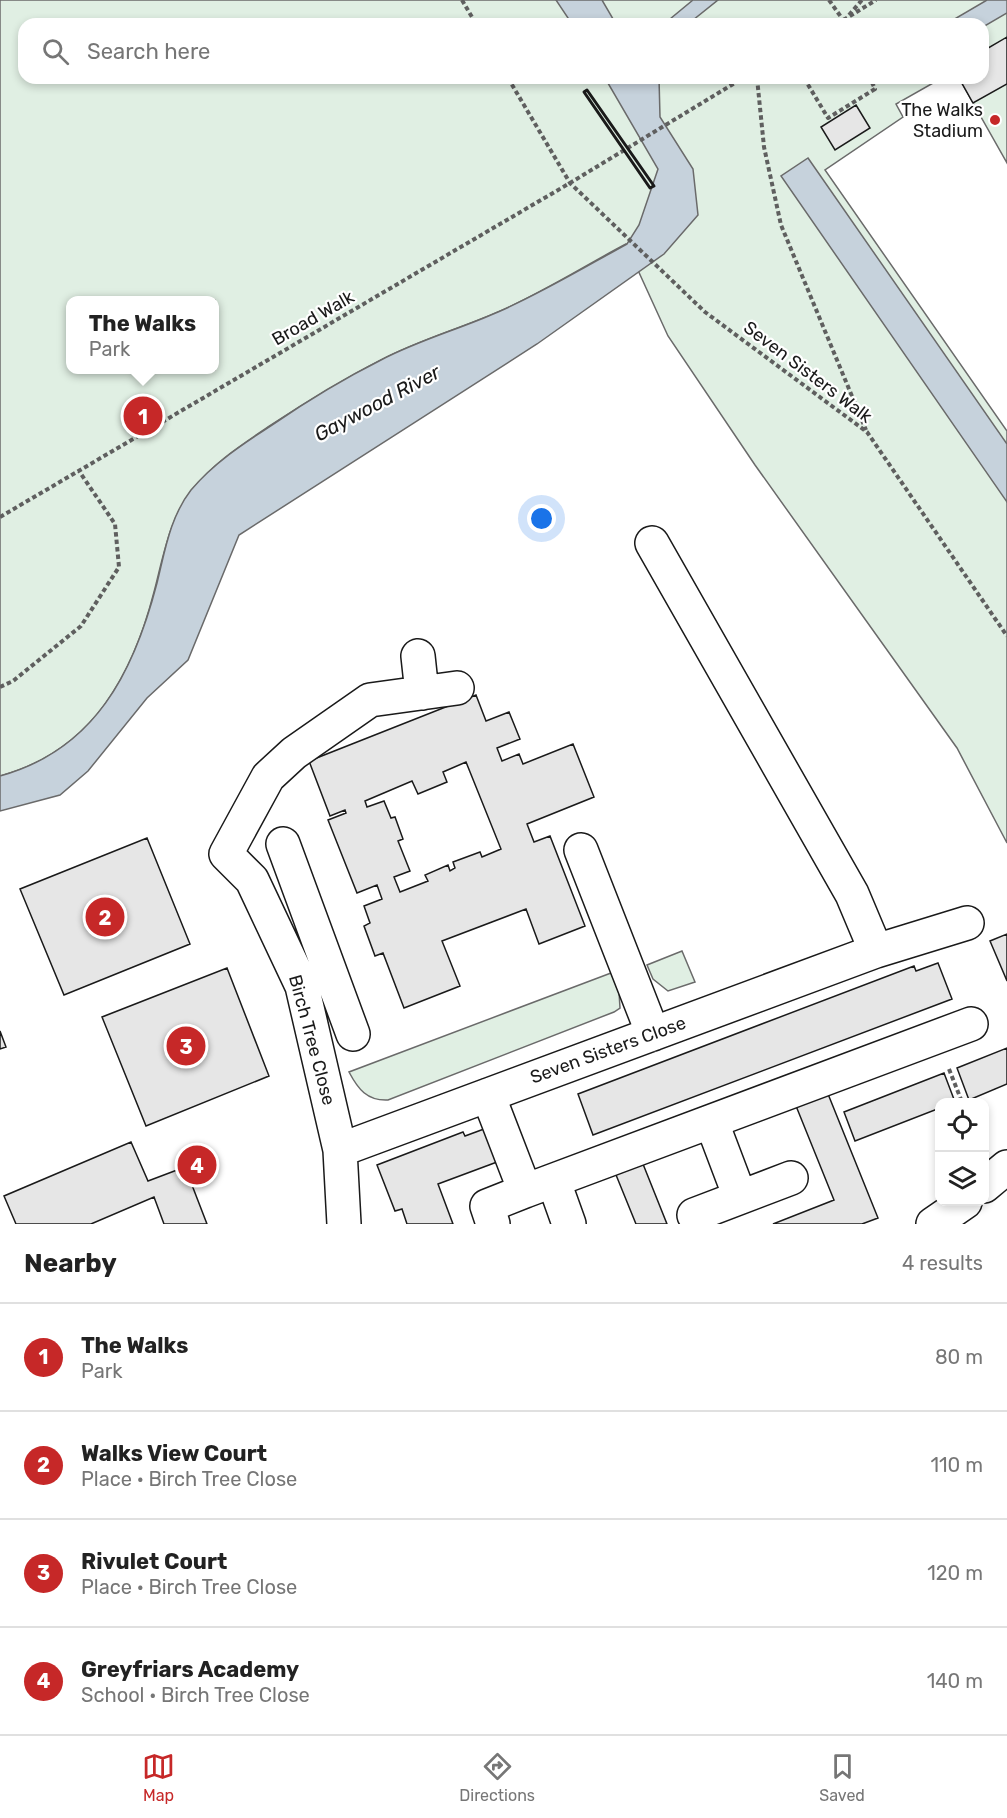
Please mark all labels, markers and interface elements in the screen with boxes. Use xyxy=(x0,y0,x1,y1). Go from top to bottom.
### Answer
search box xyxy=(18,18,989,84)
icon: search xyxy=(39,35,72,68)
text: Search here xyxy=(87,38,210,65)
place label: The Walks Stadium xyxy=(901,99,983,142)
marker: The Walks Stadium xyxy=(988,113,1002,127)
street label: Broad Walk xyxy=(268,285,359,350)
popup xyxy=(66,296,219,374)
text: The Walks xyxy=(89,310,196,337)
street label: Seven Sisters Walk xyxy=(739,316,877,428)
text: Park xyxy=(89,337,130,361)
water label: Gaywood River xyxy=(310,359,445,446)
pin: 1 xyxy=(124,394,162,438)
your location xyxy=(527,504,556,533)
pin: 2 xyxy=(86,894,124,940)
street label: Birch Tree Close xyxy=(284,972,340,1108)
street label: Seven Sisters Close xyxy=(527,1012,689,1088)
pin: 3 xyxy=(166,1024,206,1068)
map controls xyxy=(935,1098,989,1206)
button: locate xyxy=(935,1098,989,1152)
pin: 4 xyxy=(178,1142,216,1188)
button: layers xyxy=(935,1152,989,1206)
text: Nearby xyxy=(24,1248,117,1279)
text: 4 results xyxy=(902,1251,983,1275)
text: The Walks xyxy=(81,1332,188,1359)
text: 1 xyxy=(39,1345,48,1369)
text: 80 m xyxy=(935,1345,983,1369)
text: Park xyxy=(81,1359,123,1383)
text: Walks View Court xyxy=(81,1440,267,1467)
text: 2 xyxy=(37,1453,50,1477)
text: 110 m xyxy=(931,1453,983,1477)
text: Place · Birch Tree Close xyxy=(81,1467,297,1491)
text: Rivulet Court xyxy=(81,1548,227,1575)
text: 3 xyxy=(37,1561,50,1585)
text: 120 m xyxy=(927,1561,983,1585)
text: Place · Birch Tree Close xyxy=(81,1575,297,1599)
text: Greyfriars Academy xyxy=(81,1656,299,1683)
text: 4 xyxy=(37,1669,50,1693)
text: 140 m xyxy=(927,1669,983,1693)
text: School · Birch Tree Close xyxy=(81,1683,310,1707)
tab: Map xyxy=(142,1750,175,1805)
tab: Directions xyxy=(459,1750,535,1805)
tab: Saved xyxy=(819,1750,865,1805)

